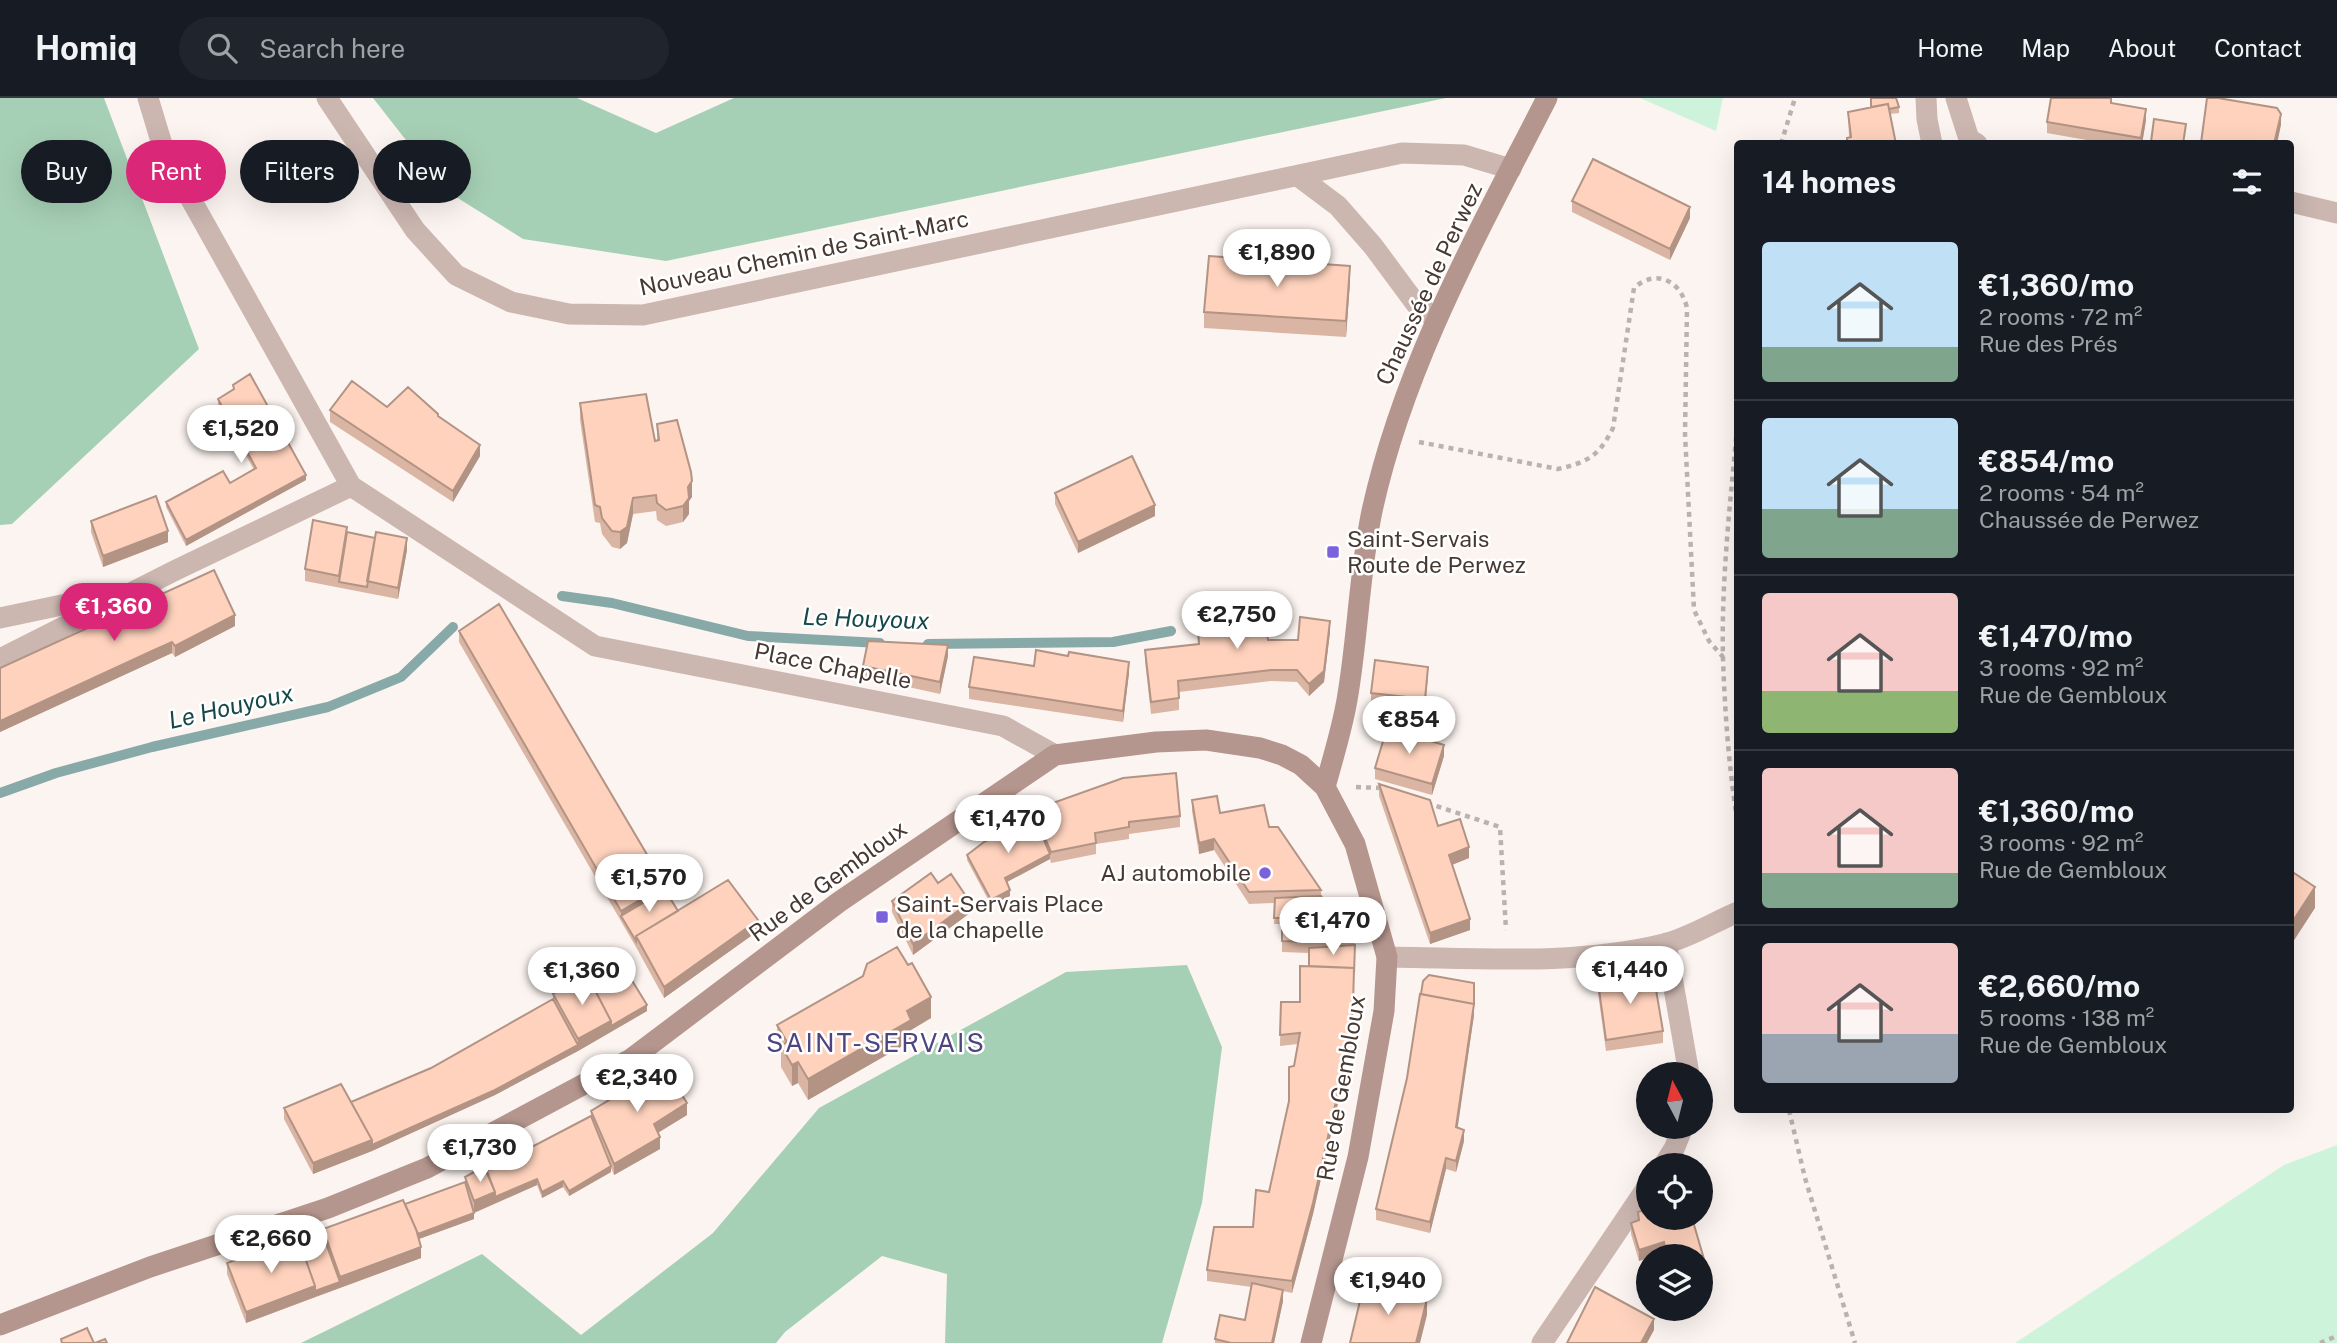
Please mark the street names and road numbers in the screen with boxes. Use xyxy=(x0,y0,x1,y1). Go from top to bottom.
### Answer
street label: Chaussée de Perwez xyxy=(1370,178,1487,389)
street label: Nouveau Chemin de Saint-Marc xyxy=(637,204,971,301)
street label: Place Chapelle xyxy=(752,637,914,694)
street label: Rue de Gembloux xyxy=(744,814,912,947)
street label: Rue de Gembloux xyxy=(1311,993,1370,1183)

